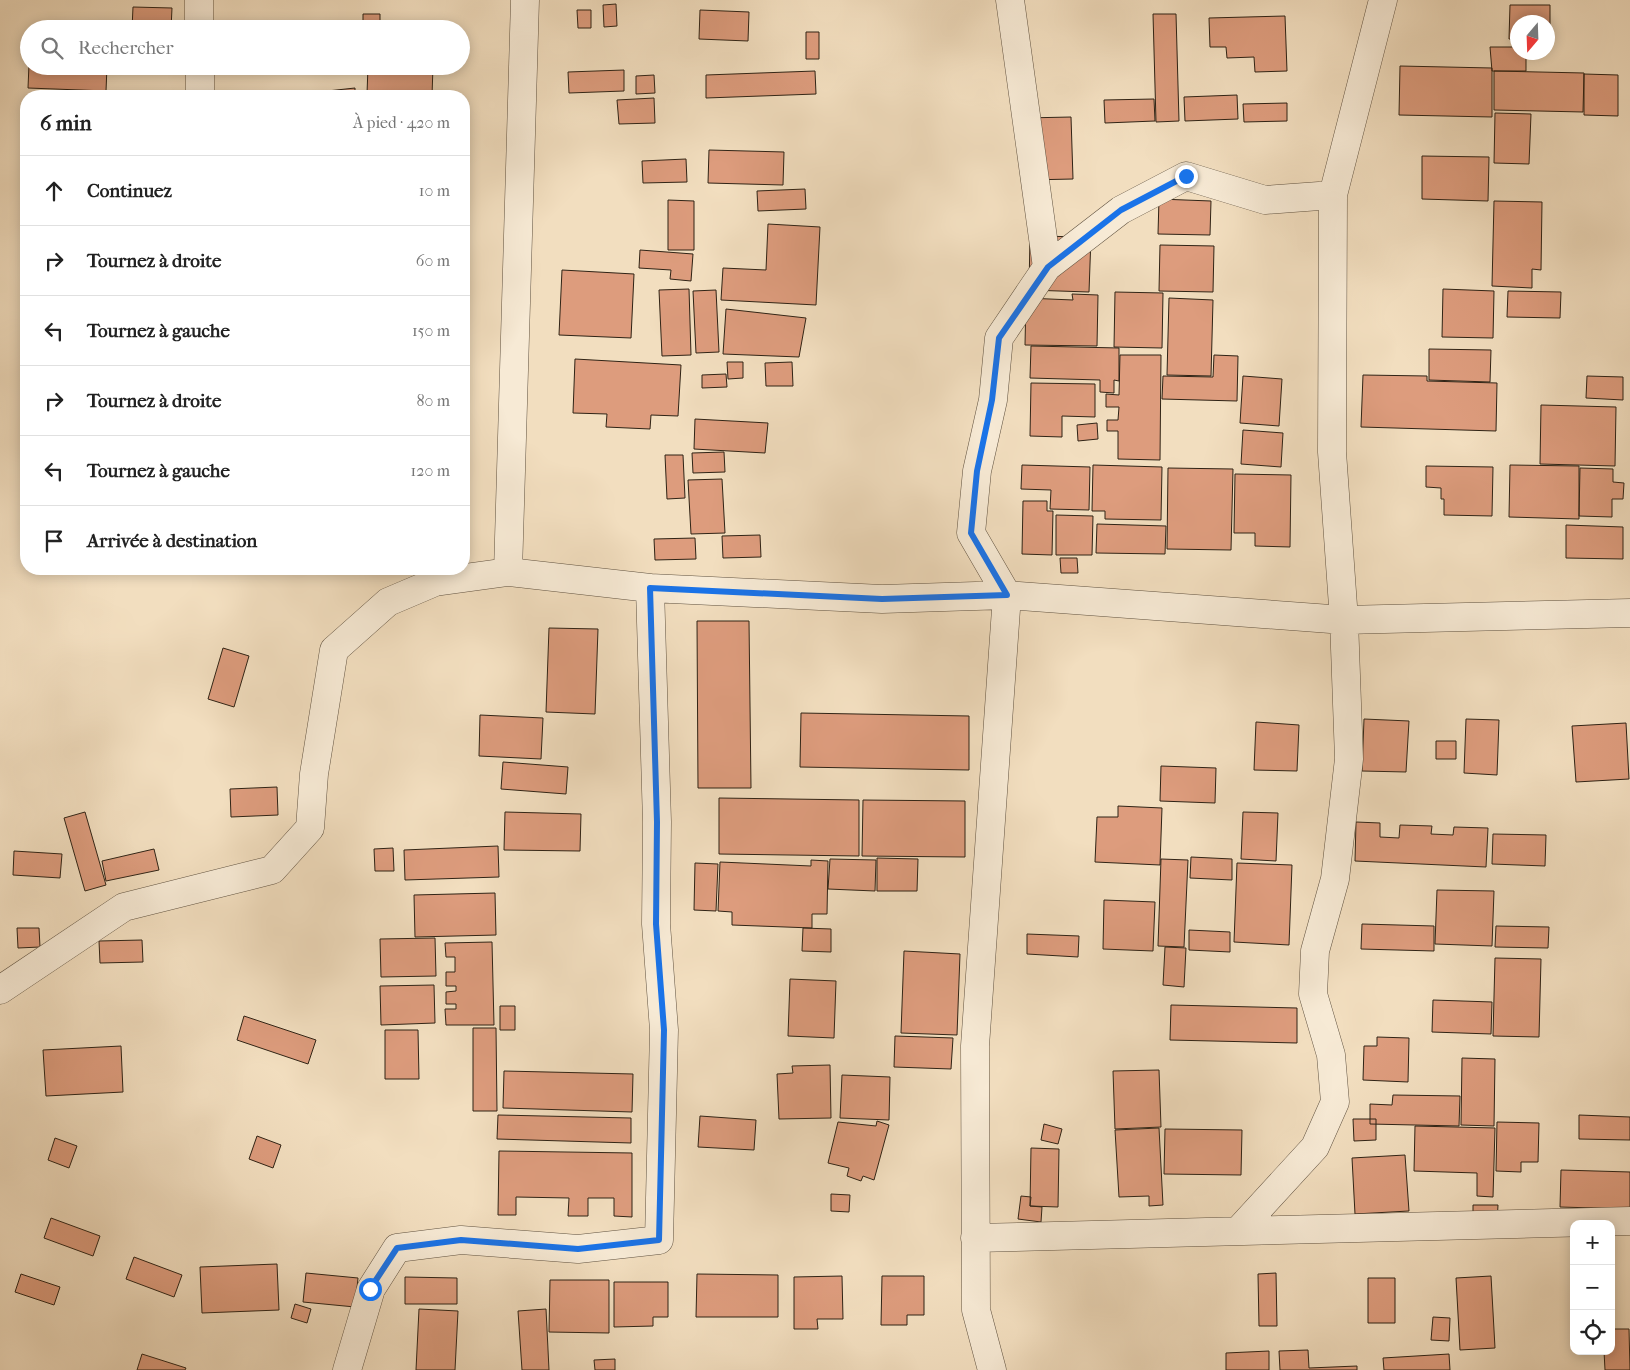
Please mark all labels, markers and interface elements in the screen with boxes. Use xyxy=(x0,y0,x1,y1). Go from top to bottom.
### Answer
north arrow xyxy=(1510,15,1555,60)
search box xyxy=(20,20,470,75)
icon: search xyxy=(38,34,66,62)
text: Rechercher xyxy=(78,37,174,59)
text: 6 min xyxy=(40,111,92,135)
text: À pied · 420 m xyxy=(353,113,450,132)
route end xyxy=(1175,165,1198,188)
icon: ahead xyxy=(40,177,68,205)
text: Continuez xyxy=(87,180,172,202)
text: 10 m xyxy=(419,181,450,200)
icon: right xyxy=(40,247,68,275)
text: Tournez à droite xyxy=(87,250,221,272)
text: 60 m xyxy=(416,251,450,270)
icon: left xyxy=(40,317,68,345)
text: Tournez à gauche xyxy=(87,320,230,342)
text: 150 m xyxy=(412,321,450,340)
icon: right xyxy=(40,387,68,415)
text: Tournez à droite xyxy=(87,390,221,412)
text: 80 m xyxy=(416,391,450,410)
icon: left xyxy=(40,457,68,485)
text: Tournez à gauche xyxy=(87,460,230,482)
text: 120 m xyxy=(411,461,450,480)
icon: arrive xyxy=(40,527,68,555)
text: Arrivée à destination xyxy=(87,530,257,552)
map controls xyxy=(1570,1220,1615,1355)
button: + xyxy=(1570,1220,1615,1265)
button: − xyxy=(1570,1265,1615,1310)
route start xyxy=(359,1278,382,1301)
button: locate xyxy=(1570,1310,1615,1355)

